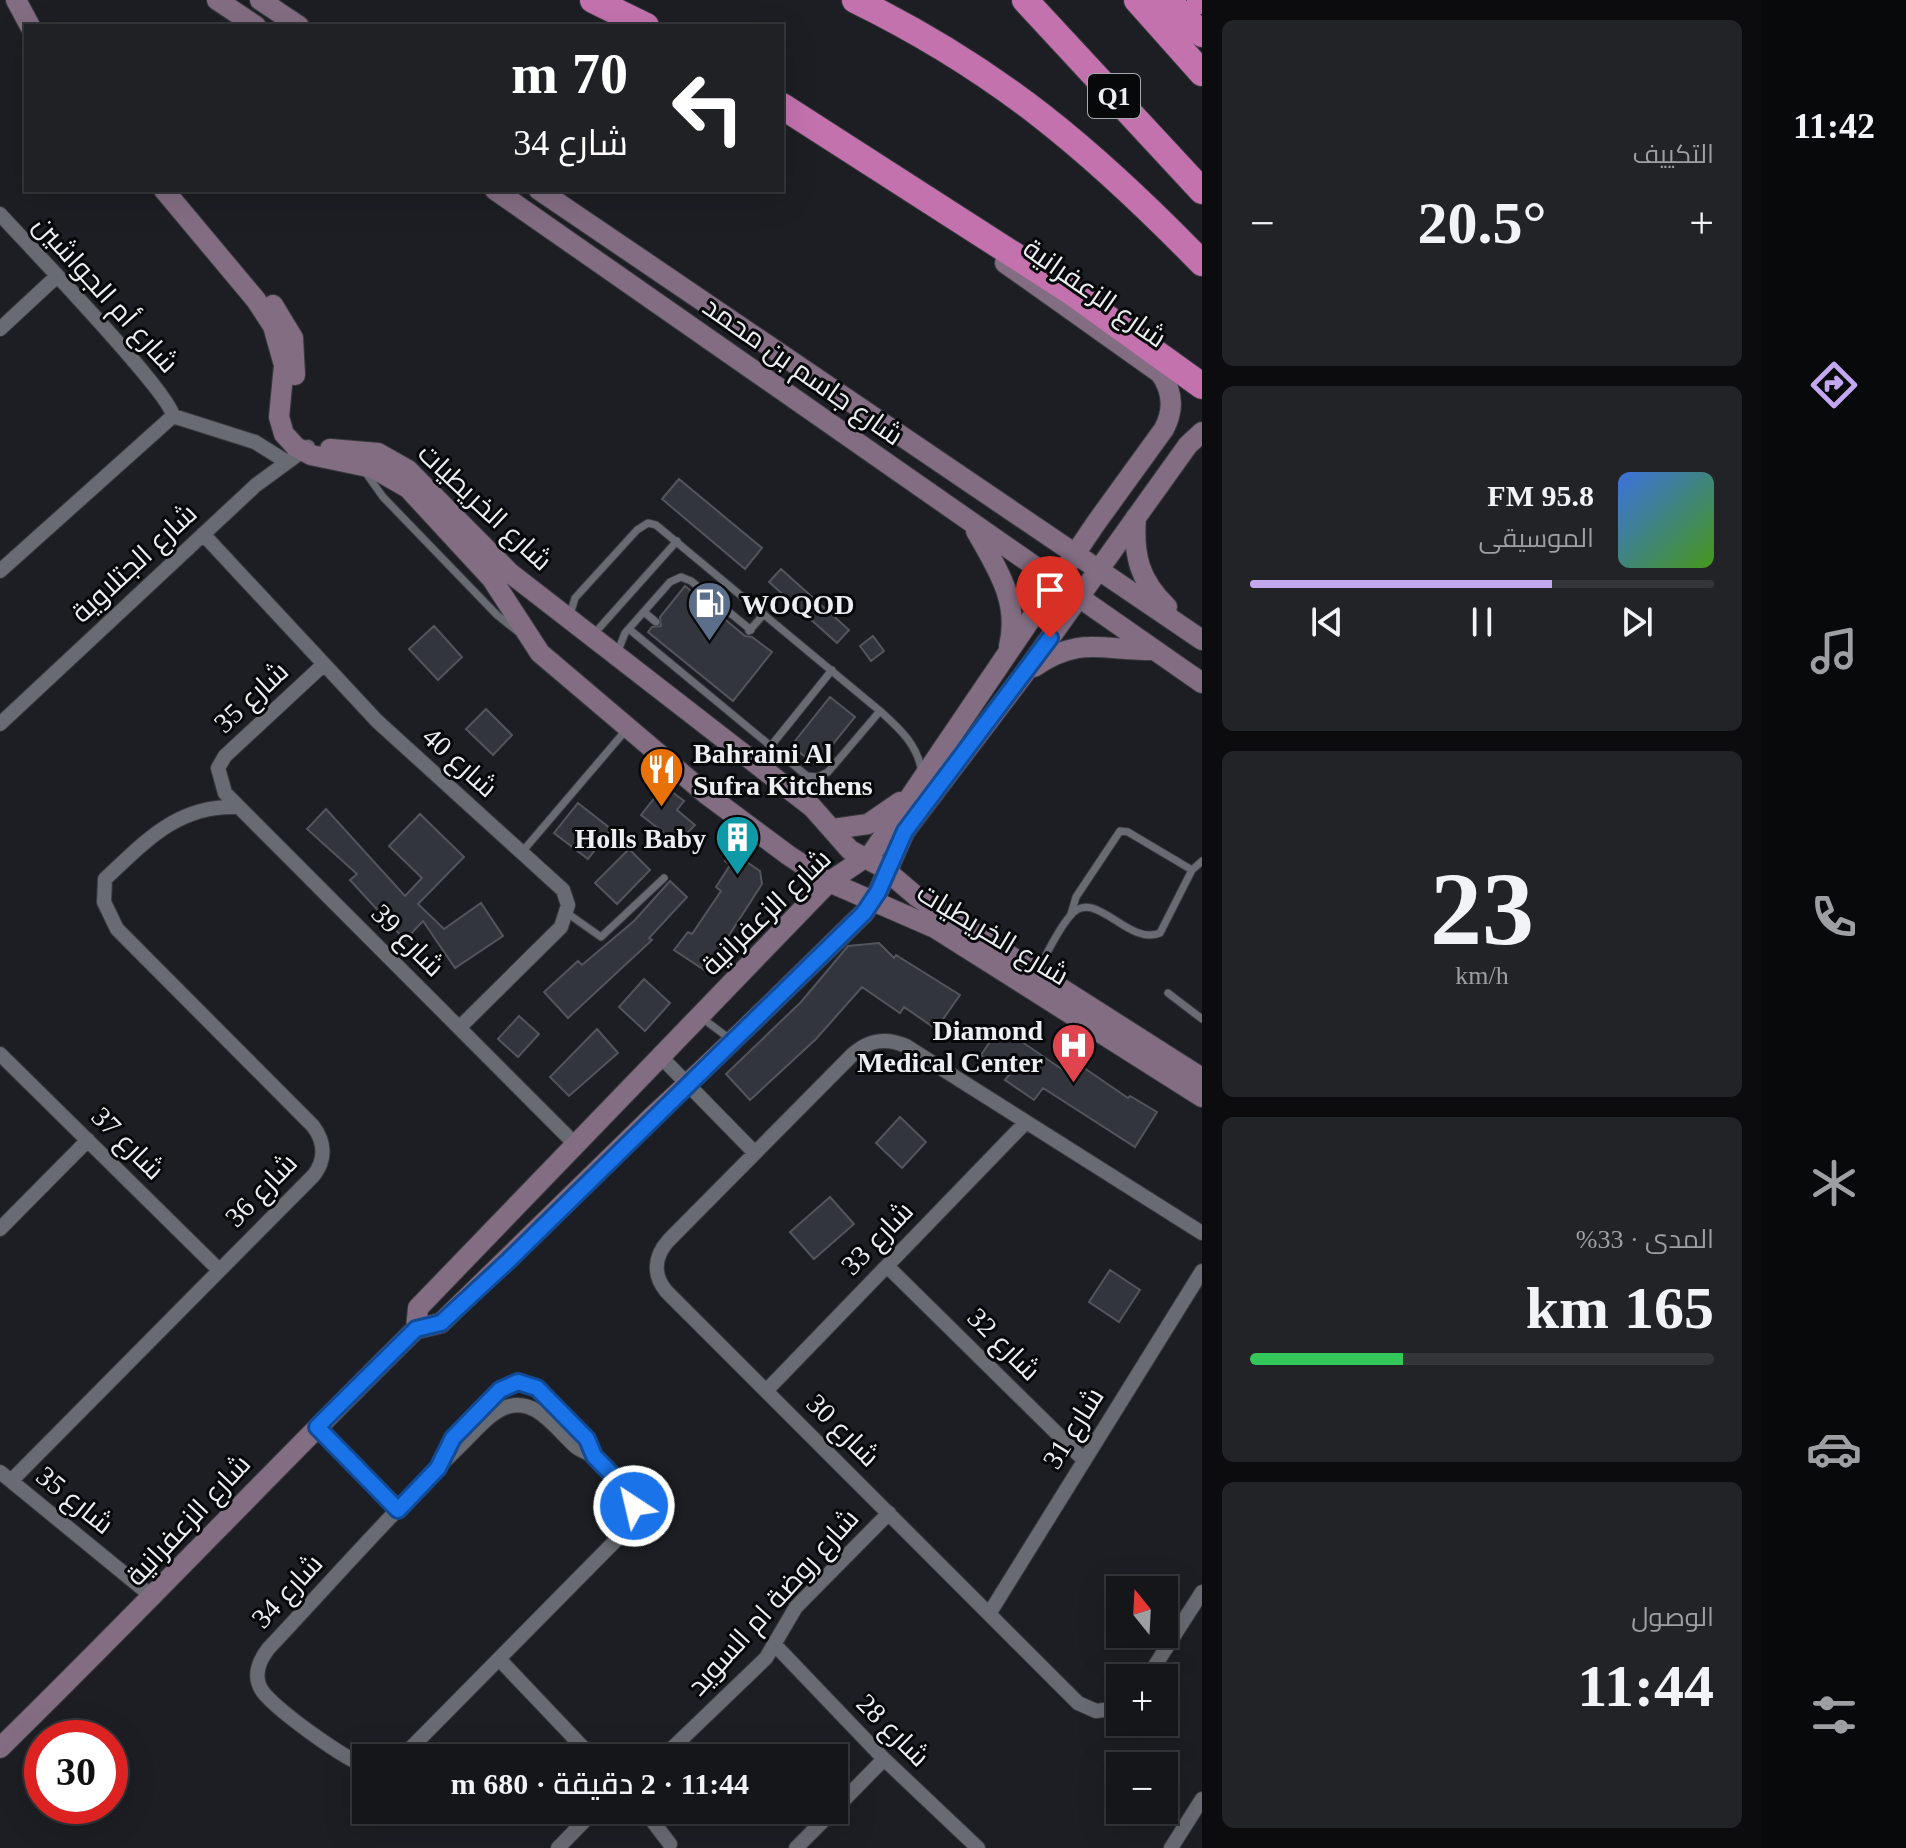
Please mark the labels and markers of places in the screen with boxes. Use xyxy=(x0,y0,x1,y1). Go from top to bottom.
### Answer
pin xyxy=(1016,556,1084,638)
fuel station icon: WOQOD xyxy=(686,580,734,643)
place label: WOQOD xyxy=(741,589,855,620)
place label: Bahraini Al Sufra Kitchens xyxy=(693,738,873,801)
restaurant icon: Bahraini Al Sufra Kitchens xyxy=(638,745,686,808)
building icon: Holls Baby xyxy=(713,814,761,877)
place label: Holls Baby xyxy=(575,823,706,854)
place label: Diamond Medical Center xyxy=(857,1015,1043,1078)
hospital icon: Diamond Medical Center xyxy=(1050,1022,1098,1085)

